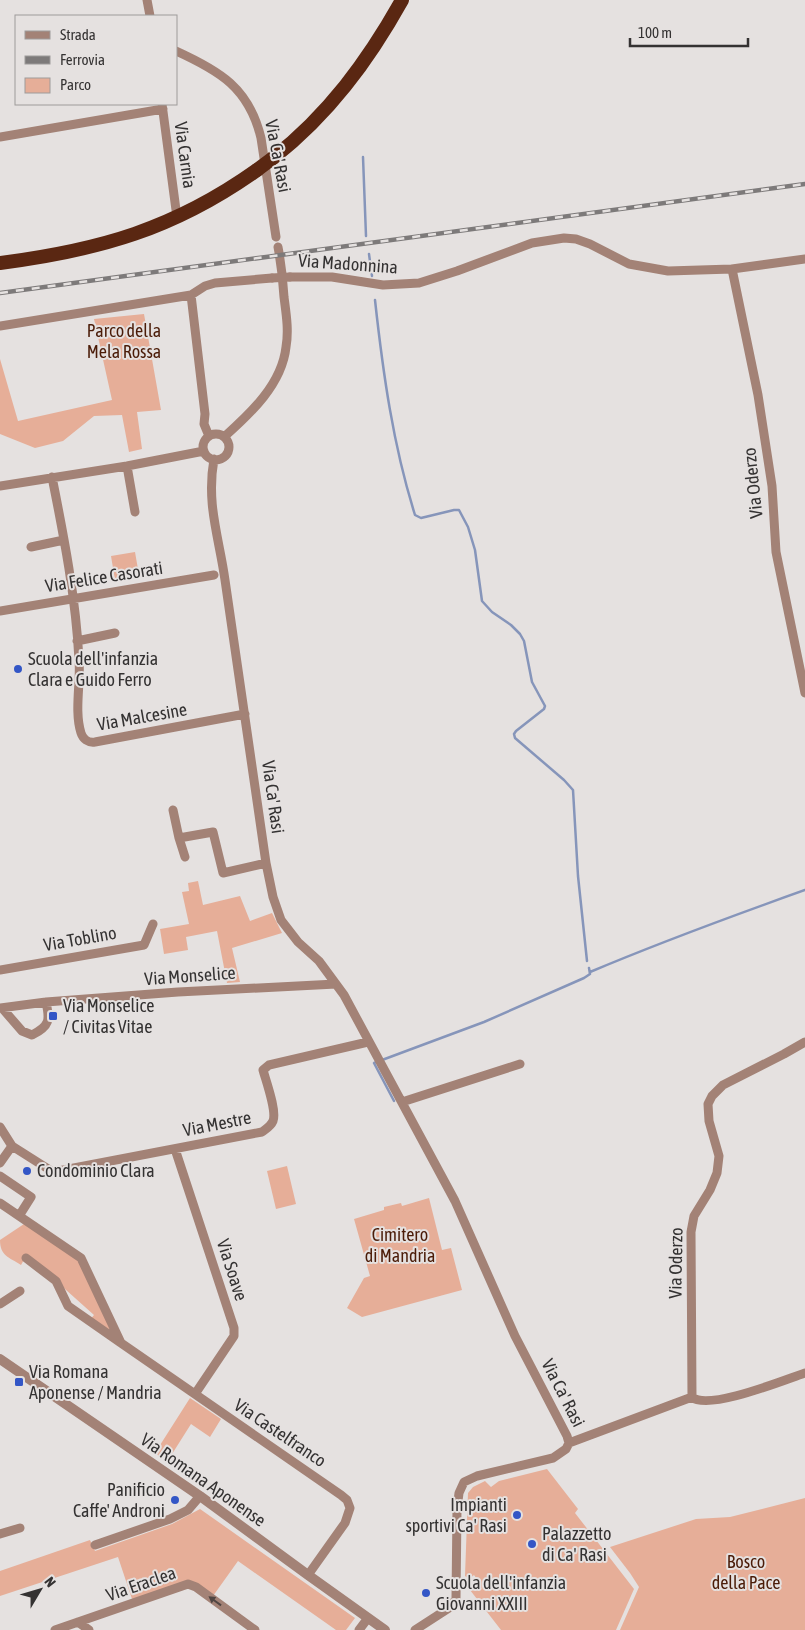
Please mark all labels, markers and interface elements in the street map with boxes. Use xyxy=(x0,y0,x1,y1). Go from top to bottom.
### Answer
legend xyxy=(15,15,178,105)
scale bar xyxy=(630,15,748,47)
text: 100 m xyxy=(638,24,672,41)
text: Strada xyxy=(60,26,96,43)
text: Ferrovia xyxy=(60,51,105,68)
text: Parco xyxy=(60,76,91,93)
street label: Via Ca' Rasi xyxy=(261,118,296,194)
street label: Via Carnia xyxy=(170,120,201,189)
street label: Via Madonnina xyxy=(297,250,399,277)
park label: Parco della Mela Rossa xyxy=(87,320,161,362)
street label: Via Oderzo xyxy=(738,447,767,520)
street label: Via Felice Casorati xyxy=(44,557,164,596)
place label: Scuola dell'infanzia Clara e Guido Ferro xyxy=(28,648,158,690)
marker: Scuola dell'infanzia Clara e Guido Ferro xyxy=(12,663,24,675)
street label: Via Malcesine xyxy=(95,698,189,735)
street label: Via Ca' Rasi xyxy=(258,759,289,835)
street label: Via Toblino xyxy=(42,922,118,955)
street label: Via Monselice xyxy=(144,962,236,989)
place label: Via Monselice / Civitas Vitae xyxy=(63,995,154,1037)
marker: Via Monselice / Civitas Vitae xyxy=(47,1010,59,1022)
street label: Via Mestre xyxy=(181,1107,253,1140)
place label: Condominio Clara xyxy=(37,1160,155,1181)
marker: Condominio Clara xyxy=(21,1165,33,1177)
park label: Cimitero di Mandria xyxy=(365,1224,435,1266)
street label: Via Oderzo xyxy=(664,1227,687,1299)
street label: Via Soave xyxy=(213,1236,252,1303)
street label: Via Ca' Rasi xyxy=(537,1355,589,1430)
place label: Via Romana Aponense / Mandria xyxy=(29,1361,162,1403)
marker: Via Romana Aponense / Mandria xyxy=(13,1376,25,1388)
street label: Via Castelfranco xyxy=(230,1394,330,1471)
street label: Via Romana Aponense xyxy=(137,1429,270,1531)
place label: Panificio Caffe' Androni xyxy=(73,1479,165,1521)
marker: Panificio Caffe' Androni xyxy=(169,1494,181,1506)
place label: Impianti sportivi Ca' Rasi xyxy=(405,1494,507,1536)
marker: Impianti sportivi Ca' Rasi xyxy=(511,1509,523,1521)
place label: Palazzetto di Ca' Rasi xyxy=(542,1523,612,1565)
marker: Palazzetto di Ca' Rasi xyxy=(526,1538,538,1550)
park label: Bosco della Pace xyxy=(712,1551,780,1593)
street label: Via Eraclea xyxy=(103,1562,179,1605)
north arrow xyxy=(15,1565,65,1615)
place label: Scuola dell'infanzia Giovanni XXIII xyxy=(436,1572,566,1614)
text: N xyxy=(41,1574,59,1590)
marker: Scuola dell'infanzia Giovanni XXIII xyxy=(420,1587,432,1599)
one-way arrow xyxy=(209,1596,222,1606)

